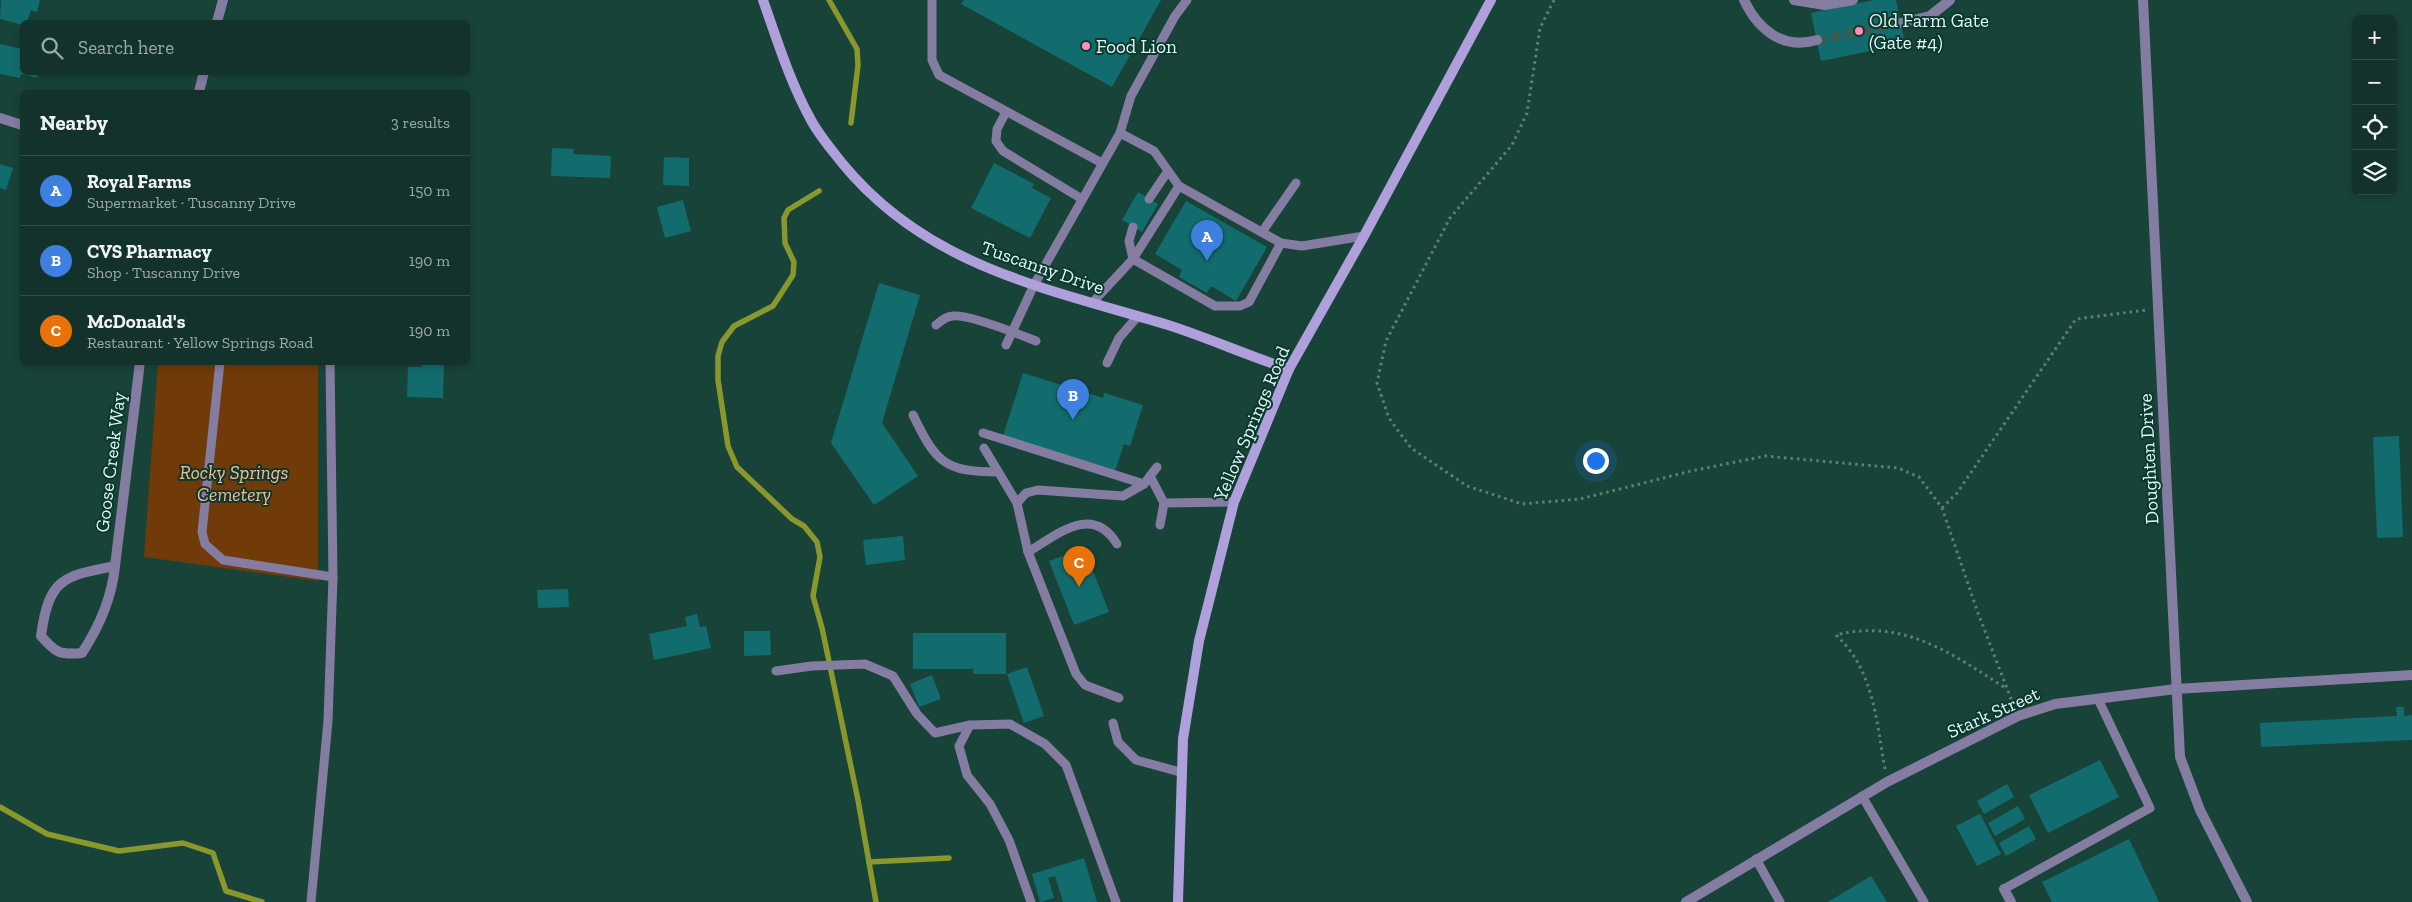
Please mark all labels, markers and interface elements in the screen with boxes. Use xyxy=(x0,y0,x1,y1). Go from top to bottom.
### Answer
place label: Old Farm Gate (Gate #4) xyxy=(1869,9,1989,54)
map controls xyxy=(2352,15,2397,195)
button: + xyxy=(2352,15,2397,60)
search box xyxy=(20,20,470,75)
marker: Old Farm Gate (Gate #4) xyxy=(1853,25,1865,37)
icon: search xyxy=(38,34,66,62)
place label: Food Lion xyxy=(1096,35,1177,58)
text: Search here xyxy=(78,36,174,59)
marker: Food Lion xyxy=(1080,40,1092,52)
button: − xyxy=(2352,60,2397,105)
button: locate xyxy=(2352,105,2397,150)
text: Nearby xyxy=(40,110,108,135)
text: 3 results xyxy=(391,113,450,132)
button: layers xyxy=(2352,150,2397,195)
text: Royal Farms xyxy=(87,170,191,193)
text: A xyxy=(51,181,62,200)
text: 150 m xyxy=(409,181,450,200)
text: Supermarket · Tuscanny Drive xyxy=(87,193,296,212)
pin: A xyxy=(1191,220,1223,261)
street label: Tuscanny Drive xyxy=(978,236,1107,299)
text: CVS Pharmacy xyxy=(87,240,212,263)
text: B xyxy=(51,251,61,270)
text: 190 m xyxy=(409,251,450,270)
text: Shop · Tuscanny Drive xyxy=(87,263,240,282)
text: McDonald's xyxy=(87,310,185,333)
text: C xyxy=(51,321,61,340)
text: 190 m xyxy=(409,321,450,340)
text: Restaurant · Yellow Springs Road xyxy=(87,333,313,352)
street label: Yellow Springs Road xyxy=(1208,342,1295,505)
pin: B xyxy=(1057,379,1089,420)
street label: Goose Creek Way xyxy=(90,390,131,534)
street label: Doughten Drive xyxy=(2134,393,2163,525)
your location xyxy=(1583,448,1609,474)
park label: Rocky Springs Cemetery xyxy=(180,461,288,506)
pin: C xyxy=(1063,546,1095,587)
street label: Stark Street xyxy=(1944,682,2043,743)

